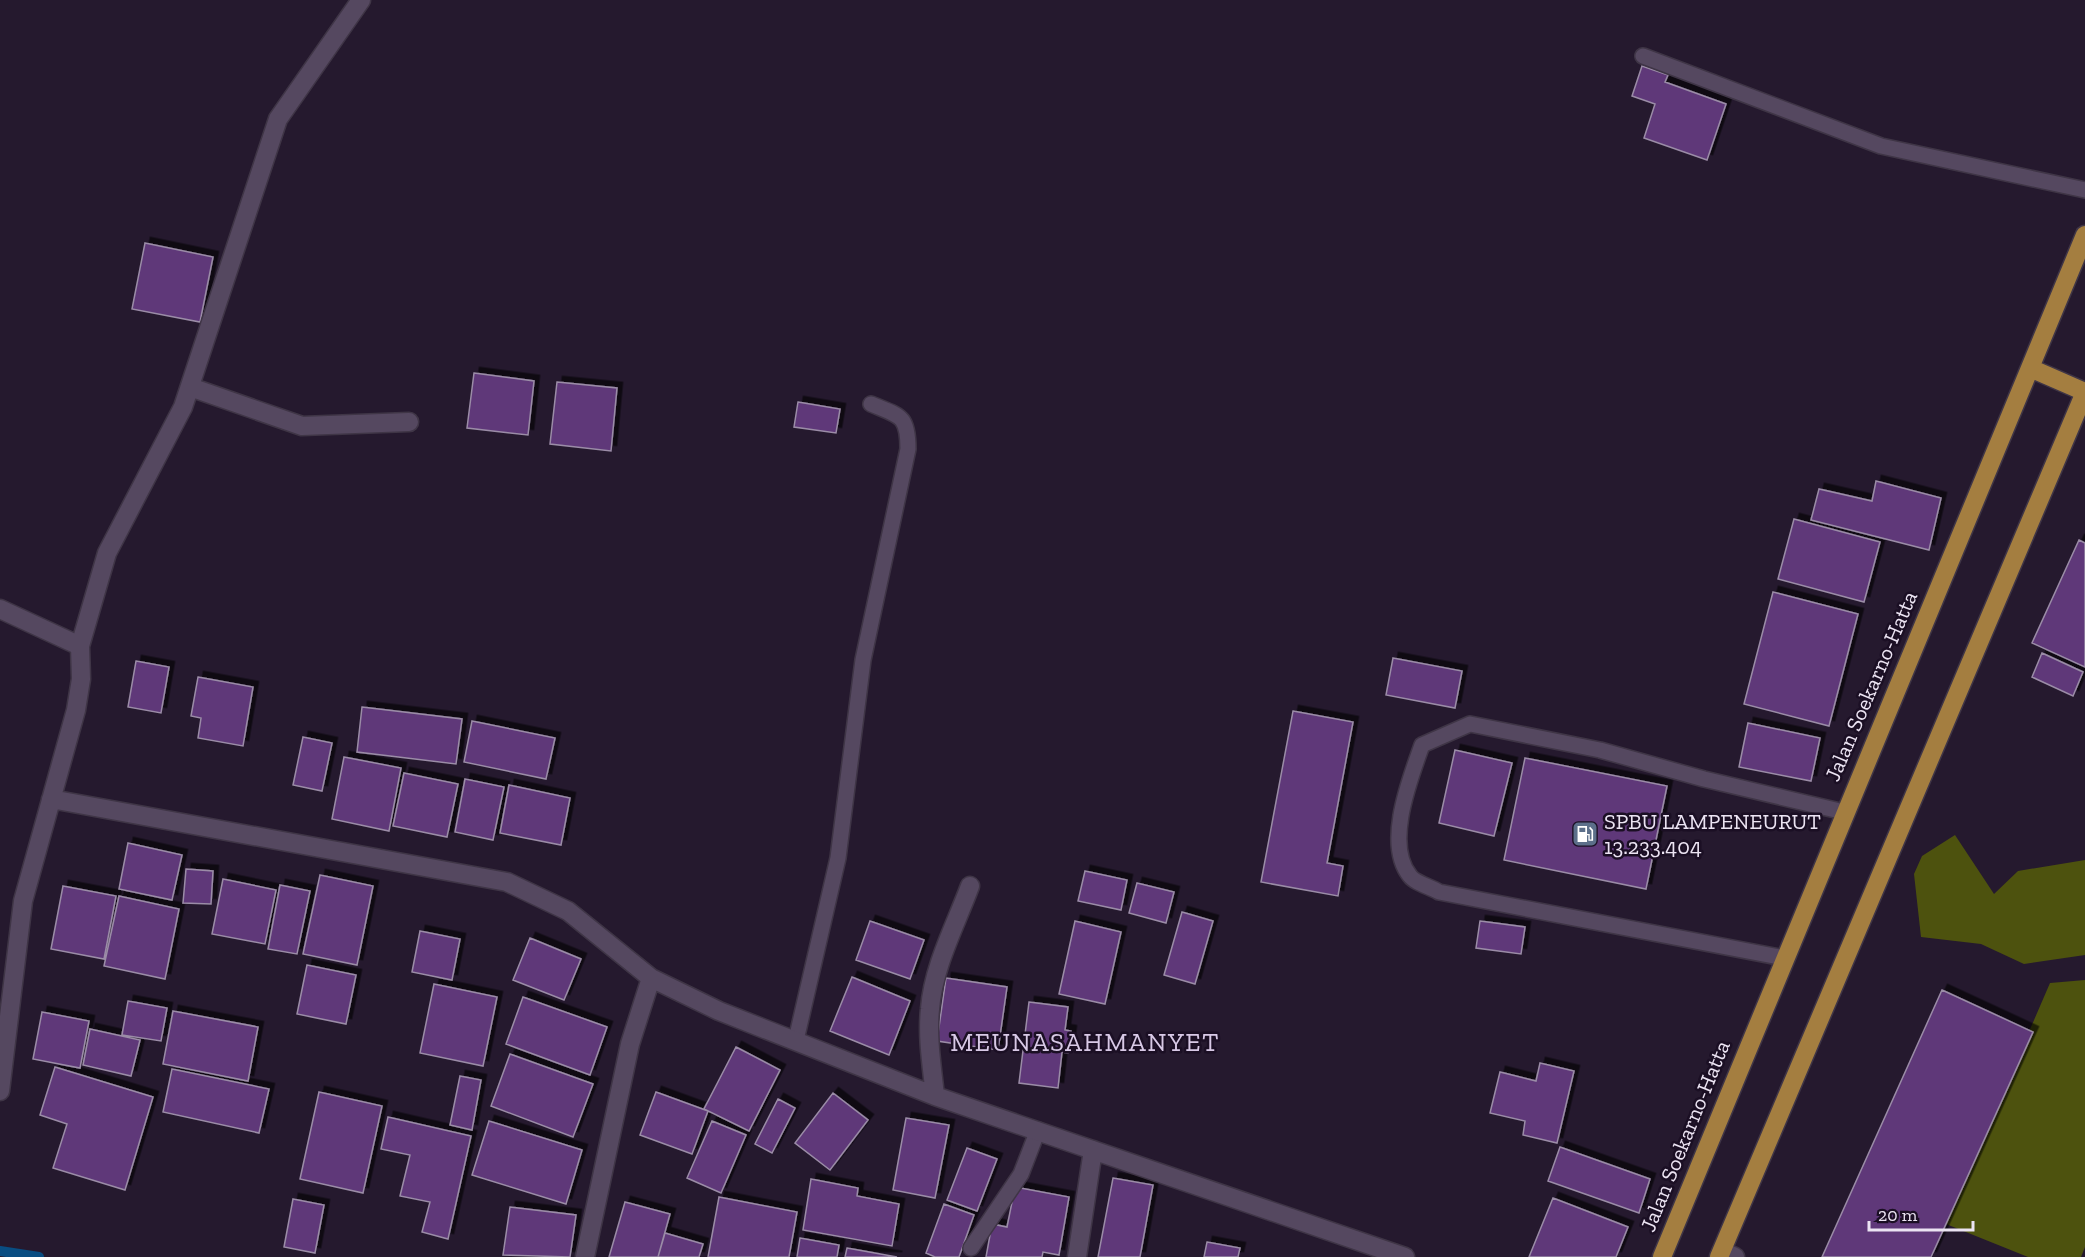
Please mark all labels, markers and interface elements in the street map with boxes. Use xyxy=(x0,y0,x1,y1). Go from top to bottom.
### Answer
street label: Jalan Soekarno-Hatta xyxy=(1819,587,1923,785)
place label: SPBU LAMPENEURUT 13.233.404 xyxy=(1604,808,1821,860)
fuel station icon: SPBU LAMPENEURUT 13.233.404 xyxy=(1570,819,1600,849)
district label: MEUNASAHMANYET xyxy=(950,1026,1220,1058)
street label: Jalan Soekarno-Hatta xyxy=(1634,1036,1736,1236)
scale bar xyxy=(1869,1194,1972,1232)
text: 20 m xyxy=(1878,1204,1918,1226)

